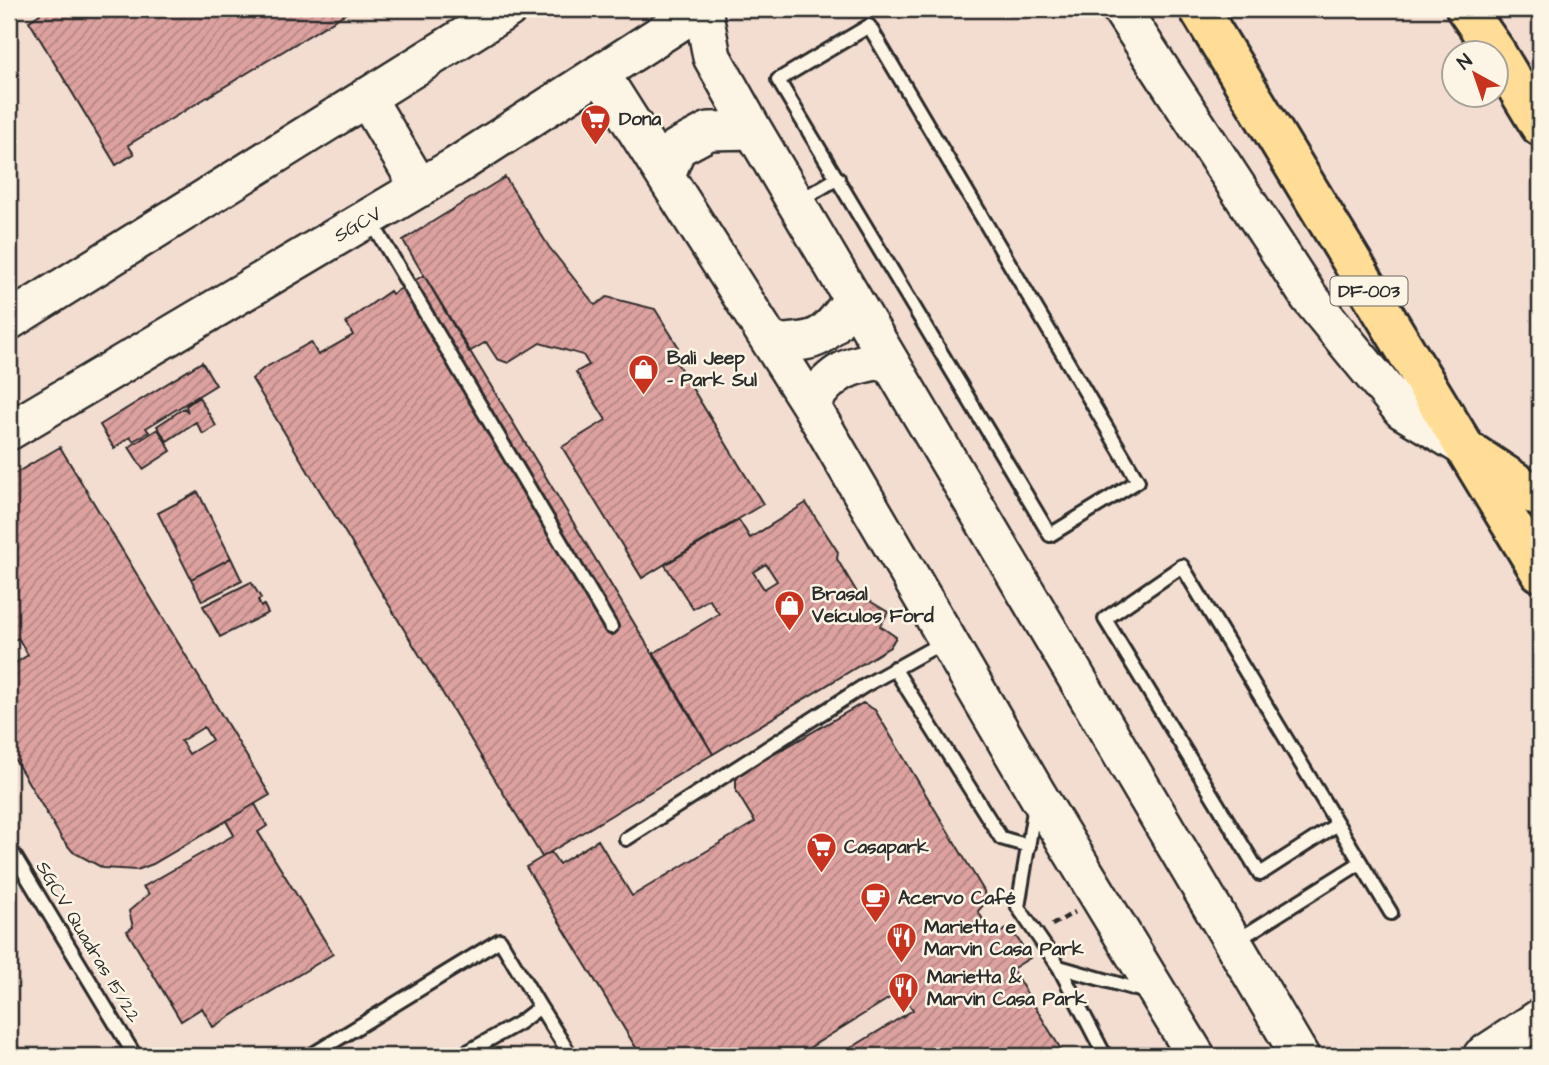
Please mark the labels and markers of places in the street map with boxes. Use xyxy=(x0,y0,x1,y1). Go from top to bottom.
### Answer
supermarket icon: Dona xyxy=(579,102,613,146)
place label: Dona xyxy=(619,106,662,133)
place label: Bali Jeep - Park Sul xyxy=(667,345,757,394)
shop icon: Bali Jeep - Park Sul xyxy=(627,352,661,396)
place label: Brasal Veículos Ford xyxy=(811,581,934,630)
shop icon: Brasal Veículos Ford xyxy=(772,588,806,632)
supermarket icon: Casapark xyxy=(804,830,838,874)
place label: Casapark xyxy=(844,834,929,861)
cafe icon: Acervo Café xyxy=(858,881,892,925)
place label: Acervo Café xyxy=(898,885,1017,912)
place label: Marietta e Marvin Casa Park xyxy=(924,914,1084,963)
restaurant icon: Marietta e Marvin Casa Park xyxy=(884,921,918,965)
place label: Marietta & Marvin Casa Park xyxy=(927,964,1087,1013)
restaurant icon: Marietta & Marvin Casa Park xyxy=(887,971,921,1015)

